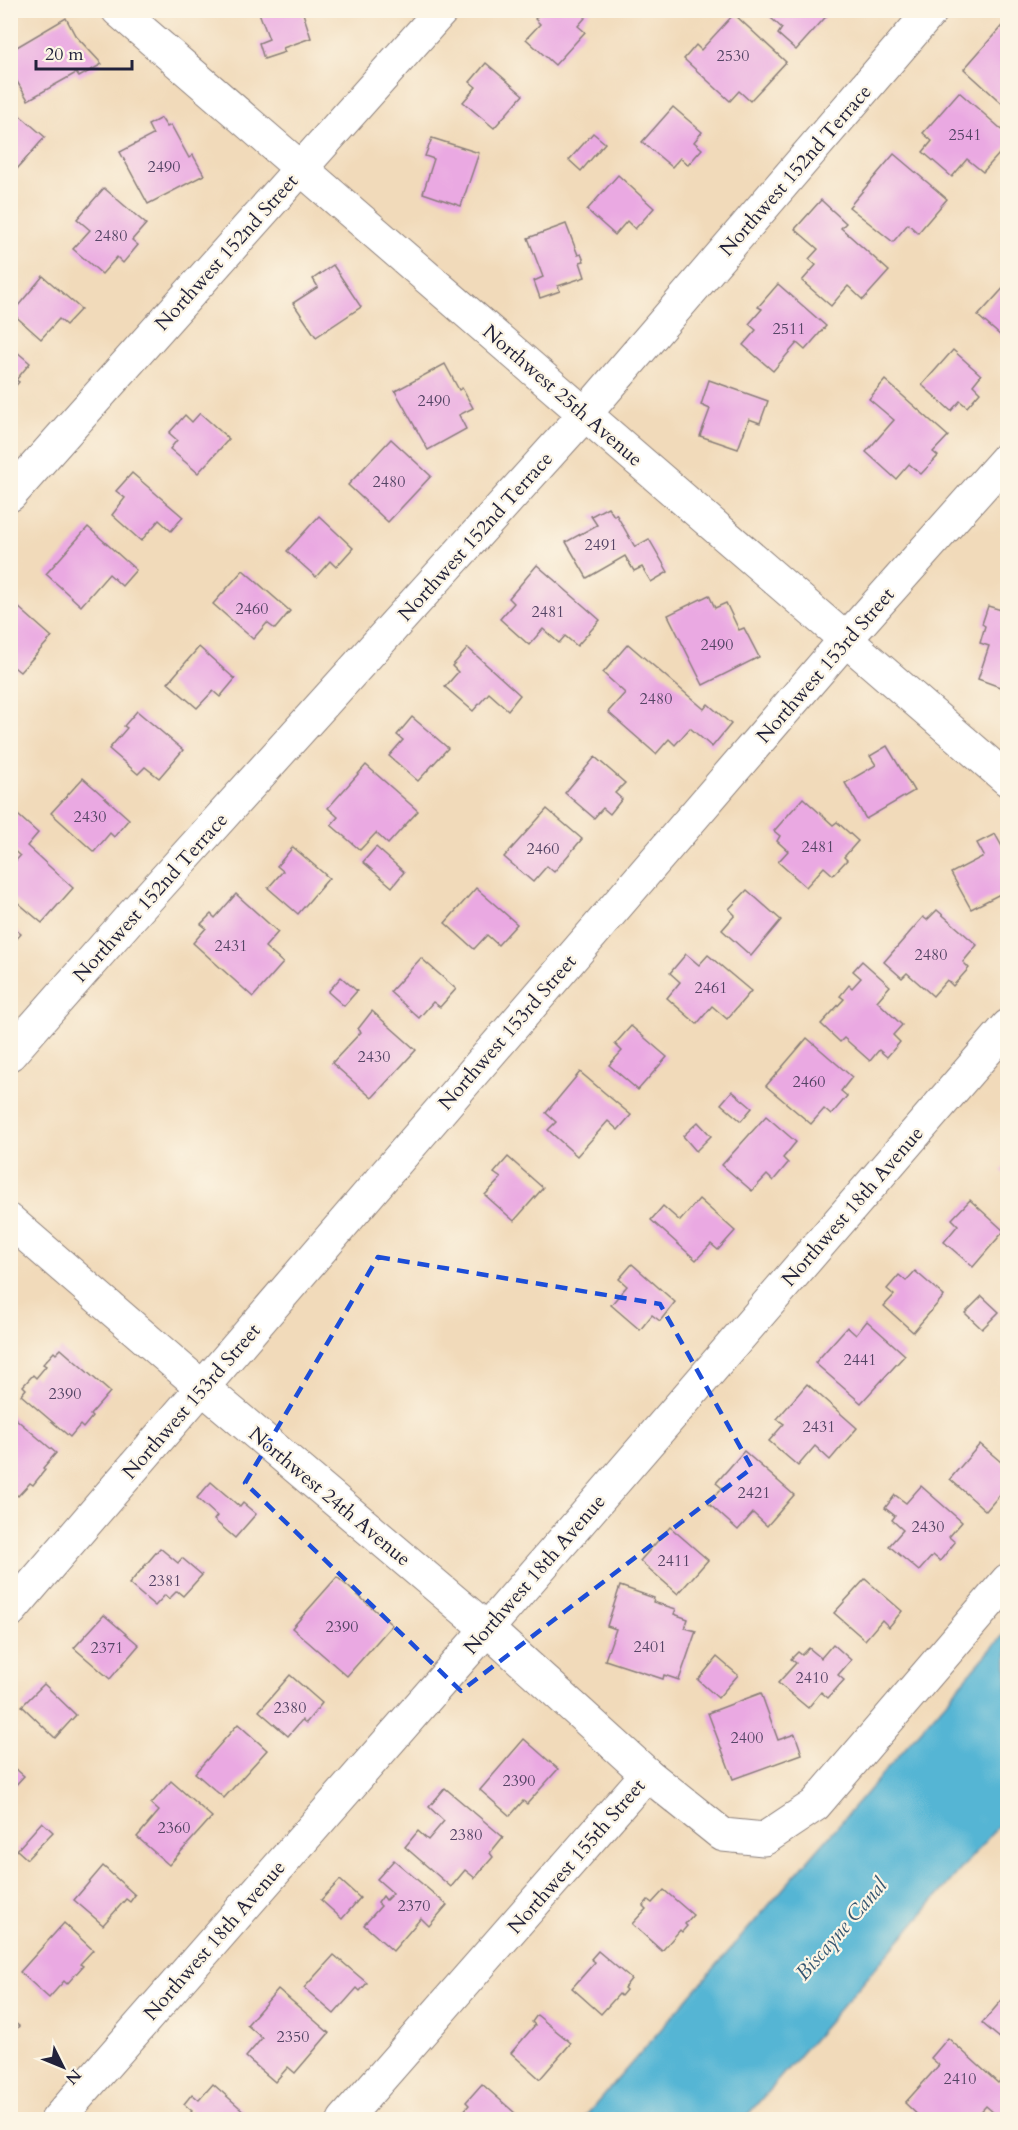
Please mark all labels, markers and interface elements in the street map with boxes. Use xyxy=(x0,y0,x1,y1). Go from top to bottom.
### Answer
scale bar xyxy=(36,33,132,71)
text: 20 m xyxy=(45,42,84,67)
house number: 2530 xyxy=(717,45,749,67)
street label: Northwest 152nd Terrace xyxy=(713,79,877,262)
house number: 2541 xyxy=(949,124,981,146)
house number: 2490 xyxy=(148,156,180,178)
street label: Northwest 152nd Street xyxy=(149,168,305,336)
house number: 2480 xyxy=(95,225,127,247)
street label: Northwest 25th Avenue xyxy=(477,318,648,472)
house number: 2511 xyxy=(773,318,805,340)
house number: 2490 xyxy=(418,390,450,412)
street label: Northwest 152nd Terrace xyxy=(392,446,559,627)
house number: 2480 xyxy=(373,471,405,493)
house number: 2491 xyxy=(585,534,617,556)
street label: Northwest 153rd Street xyxy=(750,581,901,749)
house number: 2460 xyxy=(236,598,268,620)
house number: 2481 xyxy=(532,601,564,623)
house number: 2490 xyxy=(701,634,733,656)
house number: 2480 xyxy=(640,688,672,710)
house number: 2430 xyxy=(74,806,106,828)
street label: Northwest 152nd Terrace xyxy=(67,807,234,988)
house number: 2481 xyxy=(802,836,834,858)
house number: 2460 xyxy=(527,838,559,860)
house number: 2431 xyxy=(215,935,247,957)
house number: 2480 xyxy=(915,944,947,966)
street label: Northwest 153rd Street xyxy=(432,948,583,1116)
house number: 2461 xyxy=(695,977,727,999)
house number: 2430 xyxy=(358,1046,390,1068)
house number: 2460 xyxy=(793,1071,825,1093)
street label: Northwest 18th Avenue xyxy=(775,1121,929,1292)
street label: Northwest 153rd Street xyxy=(116,1317,267,1485)
house number: 2441 xyxy=(844,1349,876,1371)
house number: 2390 xyxy=(49,1383,81,1405)
house number: 2431 xyxy=(803,1416,835,1438)
street label: Northwest 24th Avenue xyxy=(243,1420,416,1572)
house number: 2421 xyxy=(738,1482,770,1504)
street label: Northwest 18th Avenue xyxy=(457,1489,611,1660)
house number: 2430 xyxy=(912,1516,944,1538)
house number: 2411 xyxy=(658,1550,690,1572)
house number: 2381 xyxy=(149,1570,181,1592)
house number: 2390 xyxy=(326,1616,358,1638)
house number: 2401 xyxy=(634,1636,666,1658)
house number: 2371 xyxy=(91,1637,123,1659)
house number: 2410 xyxy=(796,1667,828,1689)
house number: 2380 xyxy=(274,1697,306,1719)
house number: 2400 xyxy=(731,1727,763,1749)
house number: 2390 xyxy=(503,1770,535,1792)
street label: Northwest 155th Street xyxy=(501,1772,652,1940)
house number: 2360 xyxy=(158,1817,190,1839)
house number: 2380 xyxy=(450,1824,482,1846)
street label: Northwest 18th Avenue xyxy=(137,1855,291,2026)
water label: Biscayne Canal xyxy=(789,1871,895,1987)
house number: 2370 xyxy=(398,1895,430,1917)
house number: 2350 xyxy=(277,2026,309,2048)
north arrow xyxy=(33,2037,93,2097)
text: N xyxy=(60,2064,86,2089)
house number: 2410 xyxy=(944,2068,976,2090)

